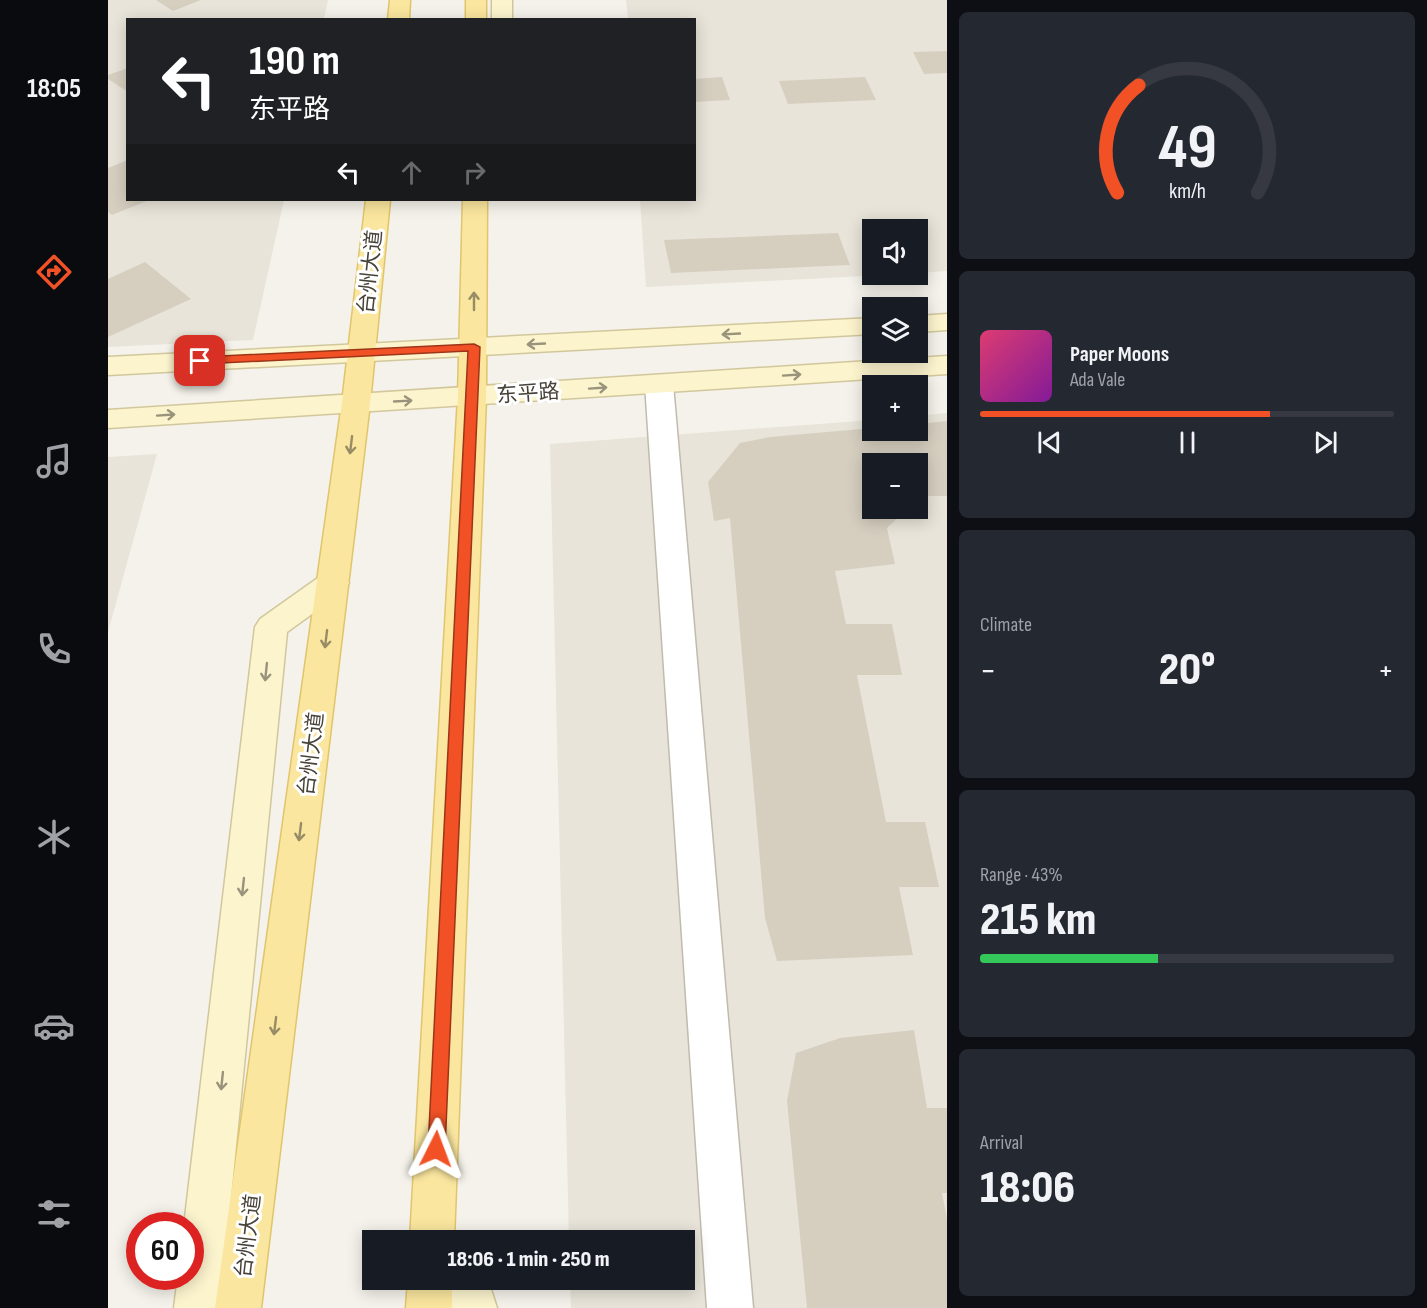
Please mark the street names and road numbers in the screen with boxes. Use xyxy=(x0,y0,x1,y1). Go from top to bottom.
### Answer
street label: 台州大道 xyxy=(354,229,387,315)
street label: 东平路 xyxy=(496,379,560,408)
street label: 台州大道 xyxy=(294,711,329,797)
street label: 台州大道 xyxy=(231,1193,266,1279)

